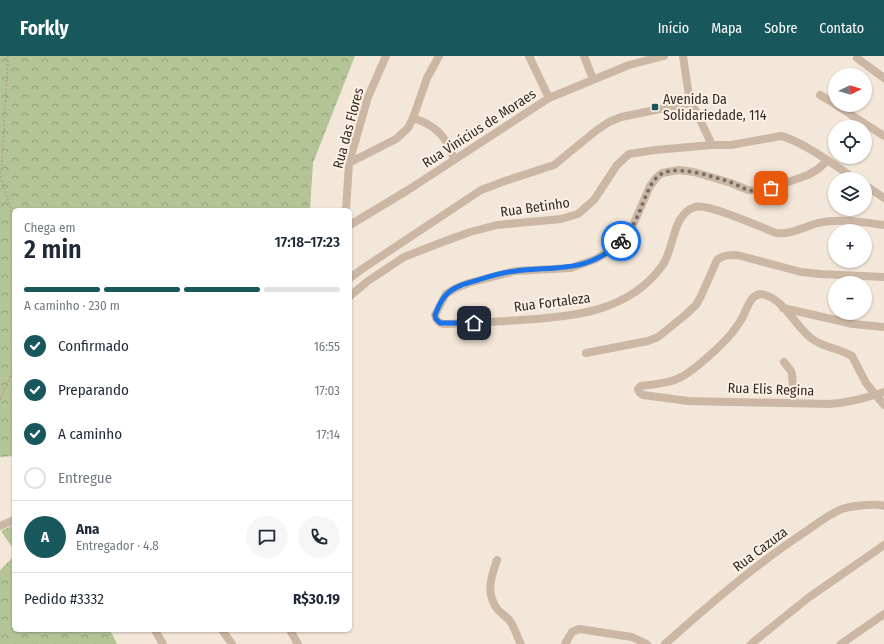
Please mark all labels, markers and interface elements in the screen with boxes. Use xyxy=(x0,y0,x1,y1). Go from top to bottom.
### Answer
text: Forkly xyxy=(20,17,69,40)
text: Início xyxy=(658,20,689,37)
text: Mapa xyxy=(711,20,742,37)
text: Sobre xyxy=(764,20,797,37)
text: Contato xyxy=(819,20,864,37)
north arrow xyxy=(828,68,872,112)
map controls xyxy=(828,68,872,320)
street label: Rua Vinícius de Moraes xyxy=(419,85,539,171)
street label: Rua das Flores xyxy=(330,86,367,170)
place label: Avenida Da Solidariedade, 114 xyxy=(663,91,767,124)
marker: Avenida Da Solidariedade, 114 xyxy=(650,102,660,112)
button: locate xyxy=(828,120,872,164)
pin xyxy=(754,171,788,205)
button: layers xyxy=(828,172,872,216)
icon: bag xyxy=(760,177,782,199)
street label: Rua Betinho xyxy=(499,194,571,221)
text: Chega em xyxy=(24,220,75,235)
courier xyxy=(601,221,641,261)
button: + xyxy=(828,224,872,268)
icon: bike xyxy=(610,230,632,252)
text: 17:18–17:23 xyxy=(275,233,340,251)
text: 2 min xyxy=(24,234,82,265)
button: − xyxy=(828,276,872,320)
street label: Rua Fortaleza xyxy=(513,289,591,316)
text: A caminho · 230 m xyxy=(24,298,120,313)
pin xyxy=(457,306,491,340)
icon: home xyxy=(463,312,485,334)
icon: check xyxy=(24,335,46,357)
text: Confirmado xyxy=(58,337,129,355)
text: 16:55 xyxy=(314,339,340,354)
icon: check xyxy=(24,379,46,401)
street label: Rua Elis Regina xyxy=(727,379,815,400)
text: Preparando xyxy=(58,381,129,399)
text: 17:03 xyxy=(314,383,340,398)
icon: check xyxy=(24,423,46,445)
text: A caminho xyxy=(58,425,122,443)
text: 17:14 xyxy=(316,427,340,442)
text: Entregue xyxy=(58,469,112,487)
button: chat xyxy=(246,516,288,558)
button: phone xyxy=(298,516,340,558)
text: Ana xyxy=(76,520,99,538)
street label: Rua Cazuza xyxy=(730,523,791,575)
text: A xyxy=(41,528,49,546)
text: Entregador · 4.8 xyxy=(76,538,159,553)
text: Pedido #3332 xyxy=(24,590,104,608)
text: R$30.19 xyxy=(293,590,340,608)

